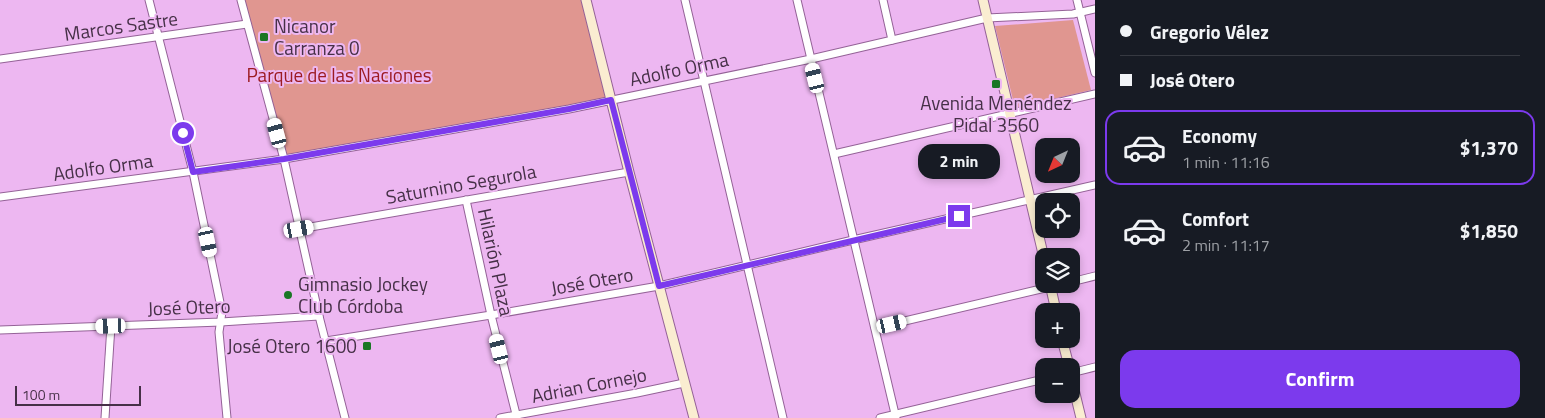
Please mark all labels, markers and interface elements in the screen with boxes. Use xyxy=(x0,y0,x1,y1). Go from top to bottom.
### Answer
street label: Marcos Sastre xyxy=(62,3,180,48)
place label: Nicanor Carranza 0 xyxy=(274,11,360,62)
text: Gregorio Vélez xyxy=(1150,17,1269,46)
marker: Nicanor Carranza 0 xyxy=(258,31,270,43)
street label: Adolfo Orma xyxy=(627,44,732,93)
park label: Parque de las Naciones xyxy=(246,60,432,89)
car xyxy=(804,62,825,94)
text: José Otero xyxy=(1150,65,1235,94)
marker: Avenida Menéndez Pidal 3560 xyxy=(990,78,1002,90)
place label: Avenida Menéndez Pidal 3560 xyxy=(920,88,1072,139)
car xyxy=(265,117,288,149)
text: Economy xyxy=(1182,121,1257,150)
route start xyxy=(172,122,194,144)
icon: car xyxy=(1122,125,1167,170)
text: $1,370 xyxy=(1460,133,1518,162)
north arrow xyxy=(1035,138,1080,182)
map controls xyxy=(1035,138,1080,403)
callout: 2 min xyxy=(918,144,1000,178)
street label: Adolfo Orma xyxy=(51,145,155,188)
text: 2 min xyxy=(940,149,978,173)
text: 1 min · 11:16 xyxy=(1182,150,1270,174)
street label: Saturnino Segurola xyxy=(384,156,539,211)
button: locate xyxy=(1035,193,1080,238)
text: Comfort xyxy=(1182,204,1249,233)
street label: Hilarión Plaza xyxy=(471,205,522,319)
route end xyxy=(948,205,970,227)
icon: car xyxy=(1122,208,1167,253)
text: $1,850 xyxy=(1460,216,1518,245)
car xyxy=(282,219,315,239)
car xyxy=(197,226,218,258)
text: 2 min · 11:17 xyxy=(1182,233,1270,257)
button: layers xyxy=(1035,248,1080,293)
street label: José Otero xyxy=(548,259,635,302)
place label: Gimnasio Jockey Club Córdoba xyxy=(298,269,428,320)
marker: Gimnasio Jockey Club Córdoba xyxy=(282,289,294,301)
street label: José Otero xyxy=(147,291,231,322)
button: + xyxy=(1035,303,1080,348)
car xyxy=(875,313,908,335)
car xyxy=(95,318,126,334)
place label: José Otero 1600 xyxy=(227,331,357,360)
car xyxy=(488,333,509,365)
marker: José Otero 1600 xyxy=(361,340,373,352)
button: Confirm xyxy=(1120,350,1520,408)
button: − xyxy=(1035,358,1080,403)
street label: Adrian Cornejo xyxy=(529,359,649,410)
scale bar xyxy=(15,383,141,406)
text: 100 m xyxy=(22,384,60,405)

